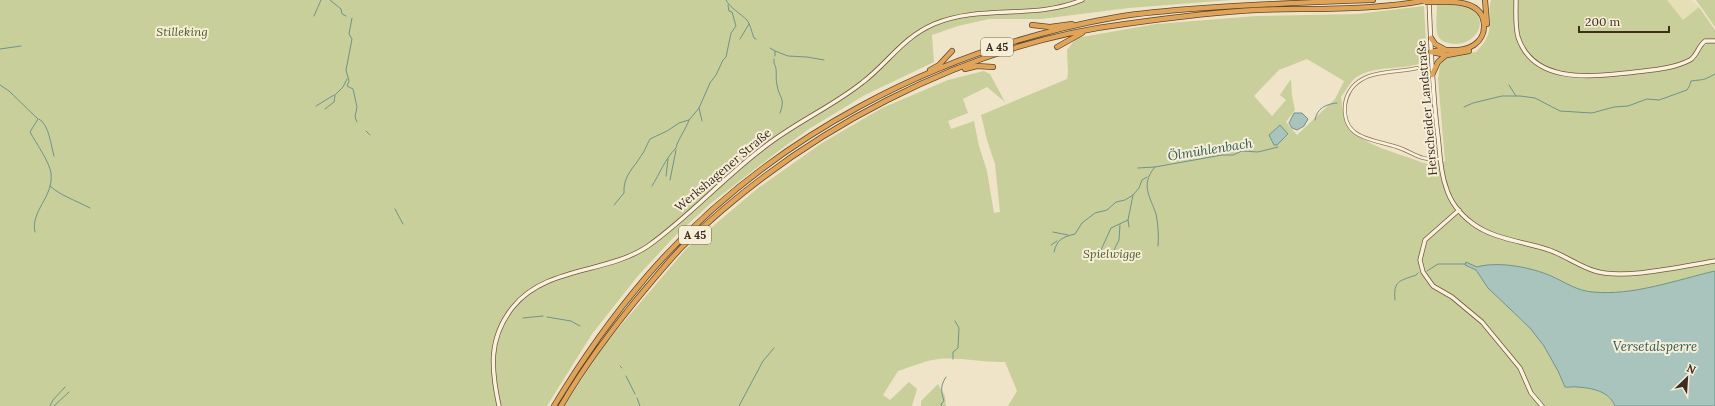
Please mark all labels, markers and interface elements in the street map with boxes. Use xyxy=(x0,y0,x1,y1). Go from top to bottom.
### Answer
scale bar xyxy=(1579,8,1669,34)
text: 200 m xyxy=(1585,14,1621,29)
park label: Stilleking xyxy=(156,24,208,39)
road number: A 45 xyxy=(981,38,1013,56)
street label: Herscheider Landstraße xyxy=(1413,39,1440,176)
street label: Werkshagener Straße xyxy=(671,125,774,214)
water label: Ölmühlenbach xyxy=(1166,134,1254,165)
road number: A 45 xyxy=(679,226,711,244)
park label: Spielwigge xyxy=(1083,246,1141,261)
water label: Versetalsperre xyxy=(1613,338,1697,355)
north arrow xyxy=(1667,358,1707,398)
text: N xyxy=(1684,361,1698,377)

